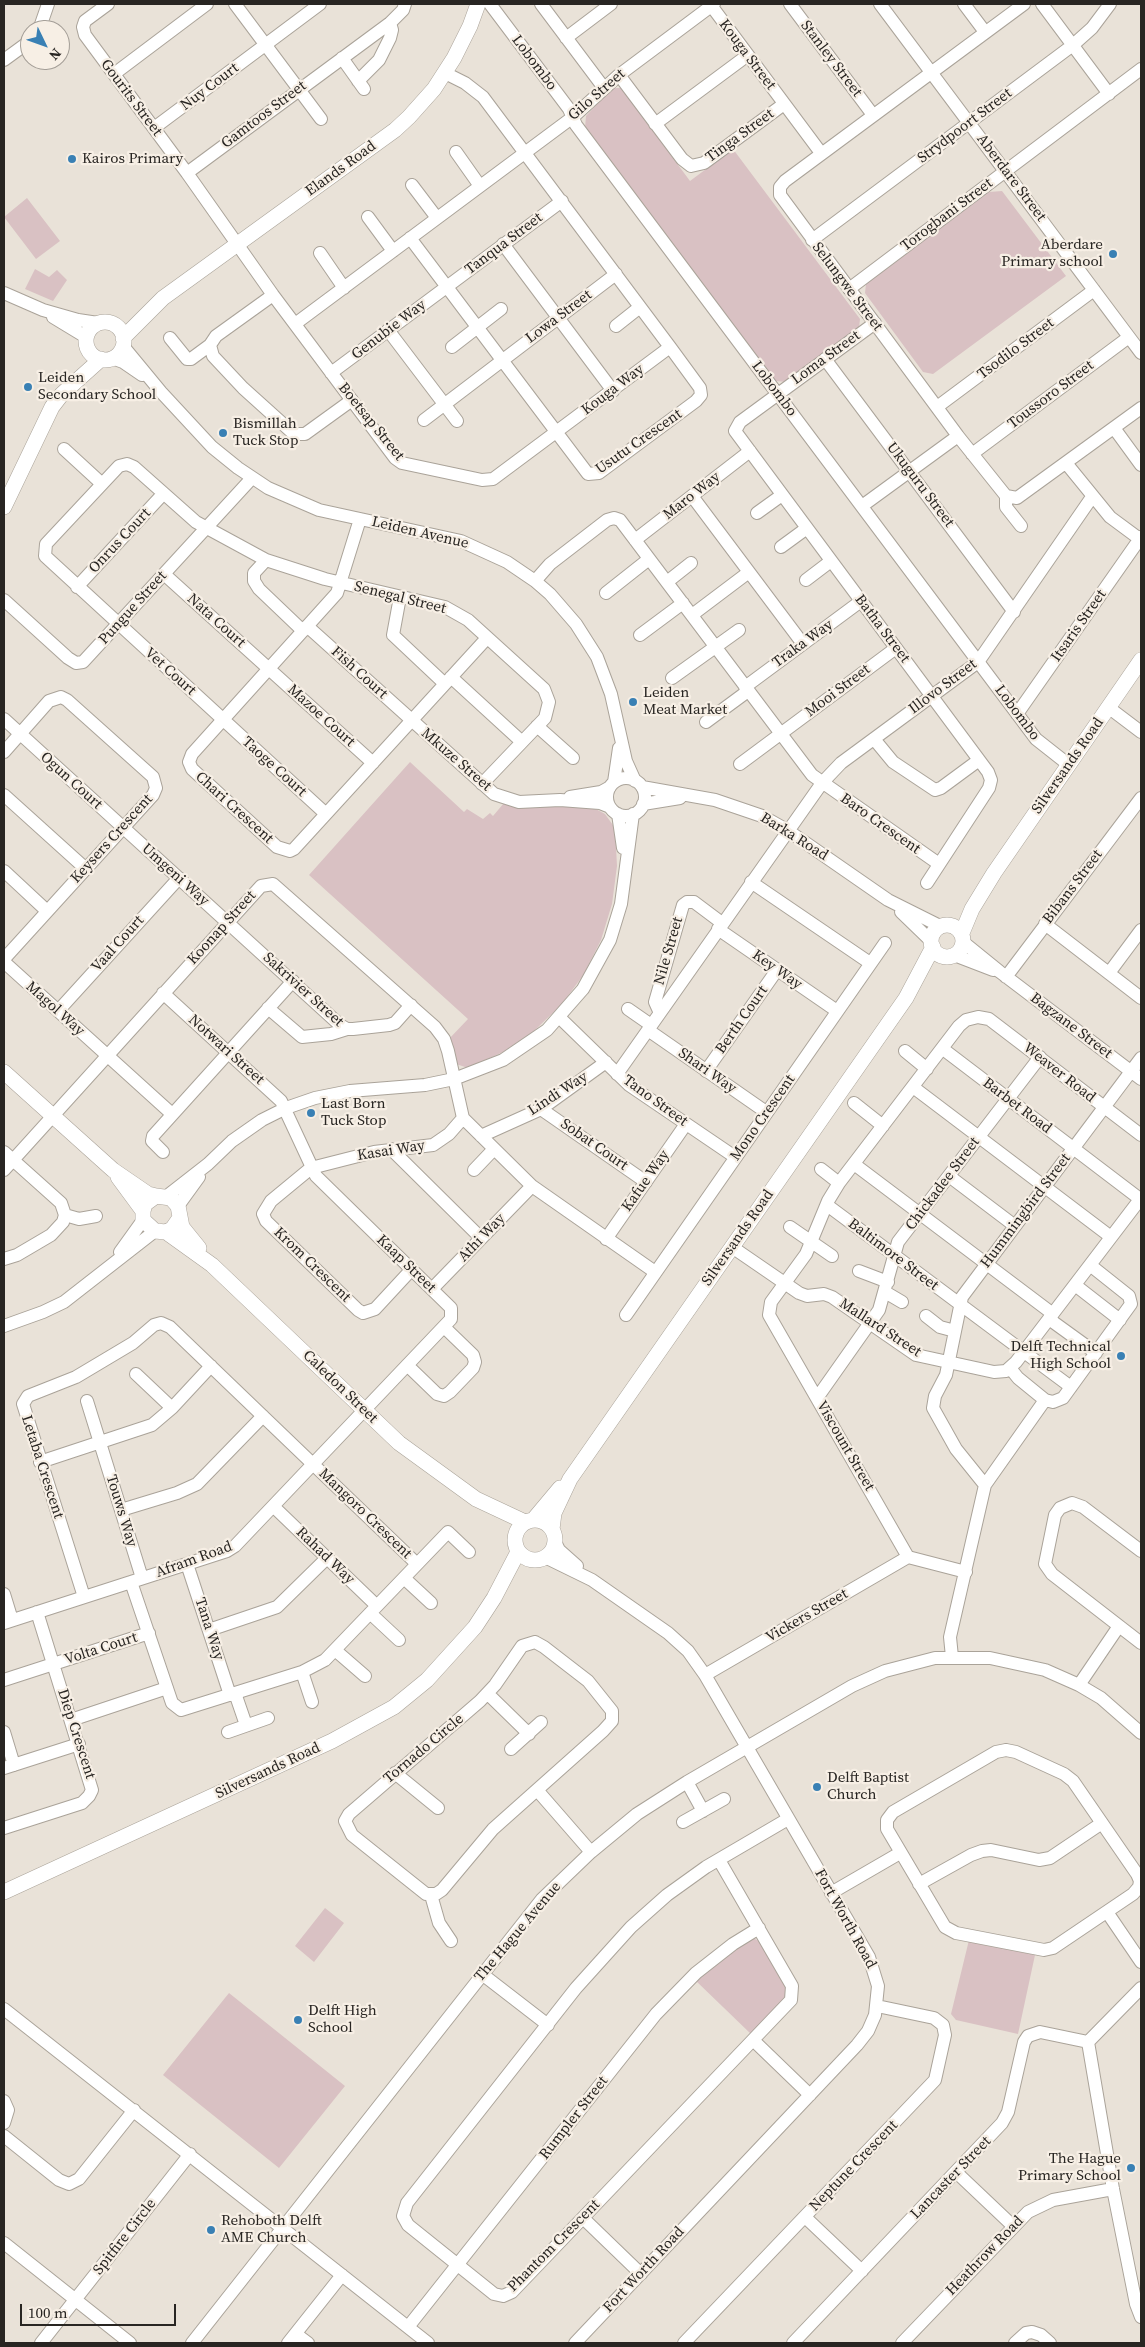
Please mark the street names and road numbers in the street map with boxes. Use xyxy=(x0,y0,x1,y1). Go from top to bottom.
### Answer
street label: Kouga Street xyxy=(715,16,779,94)
street label: Stanley Street xyxy=(796,17,866,101)
street label: Lobombo xyxy=(507,32,561,94)
street label: Gourits Street xyxy=(96,56,166,140)
street label: Nuy Court xyxy=(177,59,243,115)
street label: Gilo Street xyxy=(565,65,629,125)
street label: Gamtoos Street xyxy=(218,77,310,153)
street label: Strydpoort Street xyxy=(914,85,1016,167)
street label: Tinga Street xyxy=(702,105,778,167)
street label: Aberdare Street xyxy=(972,131,1050,225)
street label: Elands Road xyxy=(302,137,380,201)
street label: Torogbani Street xyxy=(898,175,996,255)
street label: Tanqua Street xyxy=(462,209,546,279)
street label: Selungwe Street xyxy=(808,239,886,335)
street label: Lowa Street xyxy=(522,286,596,348)
street label: Genubie Way xyxy=(348,296,430,364)
street label: Tsodilo Street xyxy=(974,314,1058,384)
street label: Loma Street xyxy=(788,327,864,389)
street label: Toussoro Street xyxy=(1005,357,1097,433)
street label: Lobombo xyxy=(747,358,801,420)
street label: Kouga Way xyxy=(578,361,648,419)
street label: Boetsap Street xyxy=(334,379,408,465)
street label: Usutu Crescent xyxy=(592,406,686,478)
street label: Ukuguru Street xyxy=(882,439,958,531)
street label: Maro Way xyxy=(660,468,724,524)
street label: Onrus Court xyxy=(85,505,155,577)
street label: Leiden Avenue xyxy=(370,513,470,553)
street label: Pungue Street xyxy=(95,567,171,649)
street label: Senegal Street xyxy=(352,578,448,618)
street label: Itsaris Street xyxy=(1048,586,1110,666)
street label: Nata Court xyxy=(183,590,249,652)
street label: Batha Street xyxy=(850,591,914,667)
street label: Traka Way xyxy=(769,616,837,672)
street label: Fish Court xyxy=(327,643,391,703)
street label: Vet Court xyxy=(141,644,199,700)
street label: Illovo Street xyxy=(905,656,981,718)
street label: Mooi Street xyxy=(802,661,874,721)
street label: Mazoe Court xyxy=(283,681,359,751)
street label: Lobombo xyxy=(990,682,1044,744)
street label: Silversands Road xyxy=(1028,714,1108,818)
street label: Mkuze Street xyxy=(417,725,495,795)
street label: Taoge Court xyxy=(238,733,310,801)
street label: Ogun Court xyxy=(36,748,106,814)
street label: Chari Crescent xyxy=(191,768,277,848)
street label: Baro Crescent xyxy=(837,790,923,858)
street label: Keysers Crescent xyxy=(67,791,157,887)
street label: Barka Road xyxy=(757,809,831,865)
street label: Umgeni Way xyxy=(137,840,213,910)
street label: Bibans Street xyxy=(1039,846,1107,928)
street label: Koonap Street xyxy=(184,887,260,969)
street label: Vaal Court xyxy=(88,912,148,976)
street label: Nile Street xyxy=(651,915,687,987)
street label: Key Way xyxy=(749,946,805,994)
street label: Sakrivier Street xyxy=(259,949,347,1031)
street label: Magol Way xyxy=(22,978,88,1040)
street label: Berth Court xyxy=(712,983,772,1057)
street label: Bagzane Street xyxy=(1026,989,1116,1063)
street label: Notwari Street xyxy=(184,1011,268,1089)
street label: Weaver Road xyxy=(1019,1039,1099,1107)
street label: Shari Way xyxy=(674,1044,740,1098)
street label: Lindi Way xyxy=(525,1068,591,1120)
street label: Mono Crescent xyxy=(727,1071,799,1165)
street label: Tano Street xyxy=(619,1072,691,1130)
street label: Barbet Road xyxy=(979,1074,1055,1138)
street label: Sobat Court xyxy=(557,1115,631,1175)
street label: Chickadee Street xyxy=(902,1134,984,1234)
street label: Kasai Way xyxy=(356,1137,426,1165)
street label: Kafue Way xyxy=(618,1147,674,1215)
street label: Hummingbird Street xyxy=(977,1150,1075,1272)
street label: Silversands Road xyxy=(698,1186,778,1290)
street label: Athi Way xyxy=(455,1210,509,1266)
street label: Baltimore Street xyxy=(844,1215,942,1295)
street label: Krom Crescent xyxy=(270,1224,354,1306)
street label: Kaap Street xyxy=(372,1231,440,1297)
street label: Mallard Street xyxy=(836,1295,924,1361)
street label: Caledon Street xyxy=(299,1347,381,1427)
street label: Viscount Street xyxy=(812,1398,878,1494)
street label: Letaba Crescent xyxy=(17,1413,67,1521)
street label: Mangoro Crescent xyxy=(315,1465,415,1563)
street label: Touws Way xyxy=(102,1473,140,1549)
street label: Rahad Way xyxy=(292,1524,358,1588)
street label: Afram Road xyxy=(153,1538,235,1582)
street label: Vickers Street xyxy=(763,1585,851,1647)
street label: Tana Way xyxy=(190,1595,228,1663)
street label: Volta Court xyxy=(62,1629,140,1669)
street label: Diep Crescent xyxy=(53,1687,99,1781)
street label: Tornado Circle xyxy=(380,1710,468,1788)
street label: Silversands Road xyxy=(213,1739,323,1803)
street label: Fort Worth Road xyxy=(810,1866,880,1972)
street label: The Hague Avenue xyxy=(471,1878,565,1986)
street label: Rumpler Street xyxy=(536,2073,612,2163)
street label: Neptune Crescent xyxy=(806,2117,902,2215)
street label: Lancaster Street xyxy=(907,2133,995,2223)
street label: Spitfire Circle xyxy=(90,2195,160,2279)
street label: Phantom Crescent xyxy=(504,2196,604,2296)
street label: Heathrow Road xyxy=(942,2212,1028,2300)
street label: Fort Worth Road xyxy=(600,2223,688,2317)

